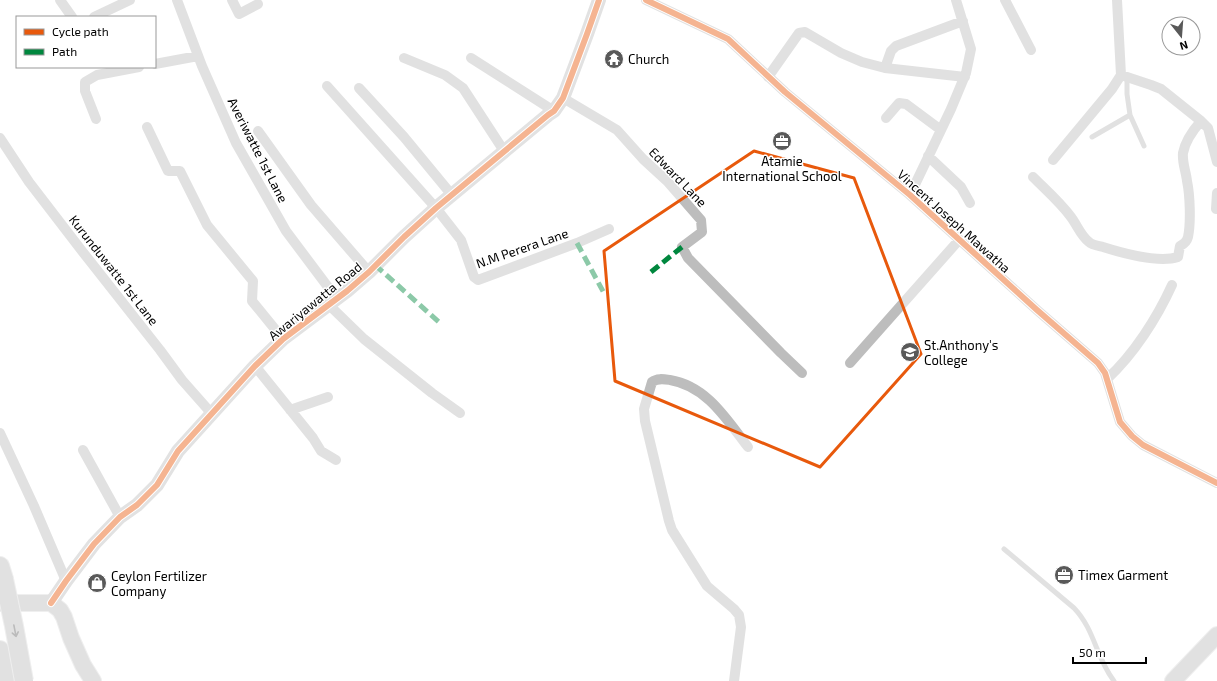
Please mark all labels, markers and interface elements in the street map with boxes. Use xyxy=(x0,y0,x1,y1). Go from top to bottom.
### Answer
legend xyxy=(16,16,156,68)
north arrow xyxy=(1161,16,1201,56)
text: Cycle path xyxy=(52,24,109,38)
text: N xyxy=(1178,39,1190,53)
text: Path xyxy=(52,44,77,58)
temple icon: Church xyxy=(603,48,625,70)
place label: Church xyxy=(628,51,669,67)
street label: Averiwatte 1st Lane xyxy=(225,95,291,205)
office icon: Atamie International School xyxy=(771,130,793,152)
street label: Edward Lane xyxy=(646,144,710,210)
place label: Atamie International School xyxy=(722,153,842,184)
street label: Vincent Joseph Mawatha xyxy=(894,166,1014,276)
street label: Kurunduwatte 1st Lane xyxy=(66,212,162,328)
street label: N.M Perera Lane xyxy=(474,225,570,271)
street label: Awariyawatta Road xyxy=(265,258,365,344)
place label: St.Anthony's College xyxy=(924,337,998,368)
school or university icon: St.Anthony's College xyxy=(899,341,921,363)
office icon: Timex Garment xyxy=(1053,564,1075,586)
place label: Timex Garment xyxy=(1078,567,1168,583)
place label: Ceylon Fertilizer Company xyxy=(111,568,207,599)
shop icon: Ceylon Fertilizer Company xyxy=(86,572,108,594)
one-way arrow xyxy=(11,624,19,637)
scale bar xyxy=(1073,639,1146,665)
text: 50 m xyxy=(1079,645,1106,659)

